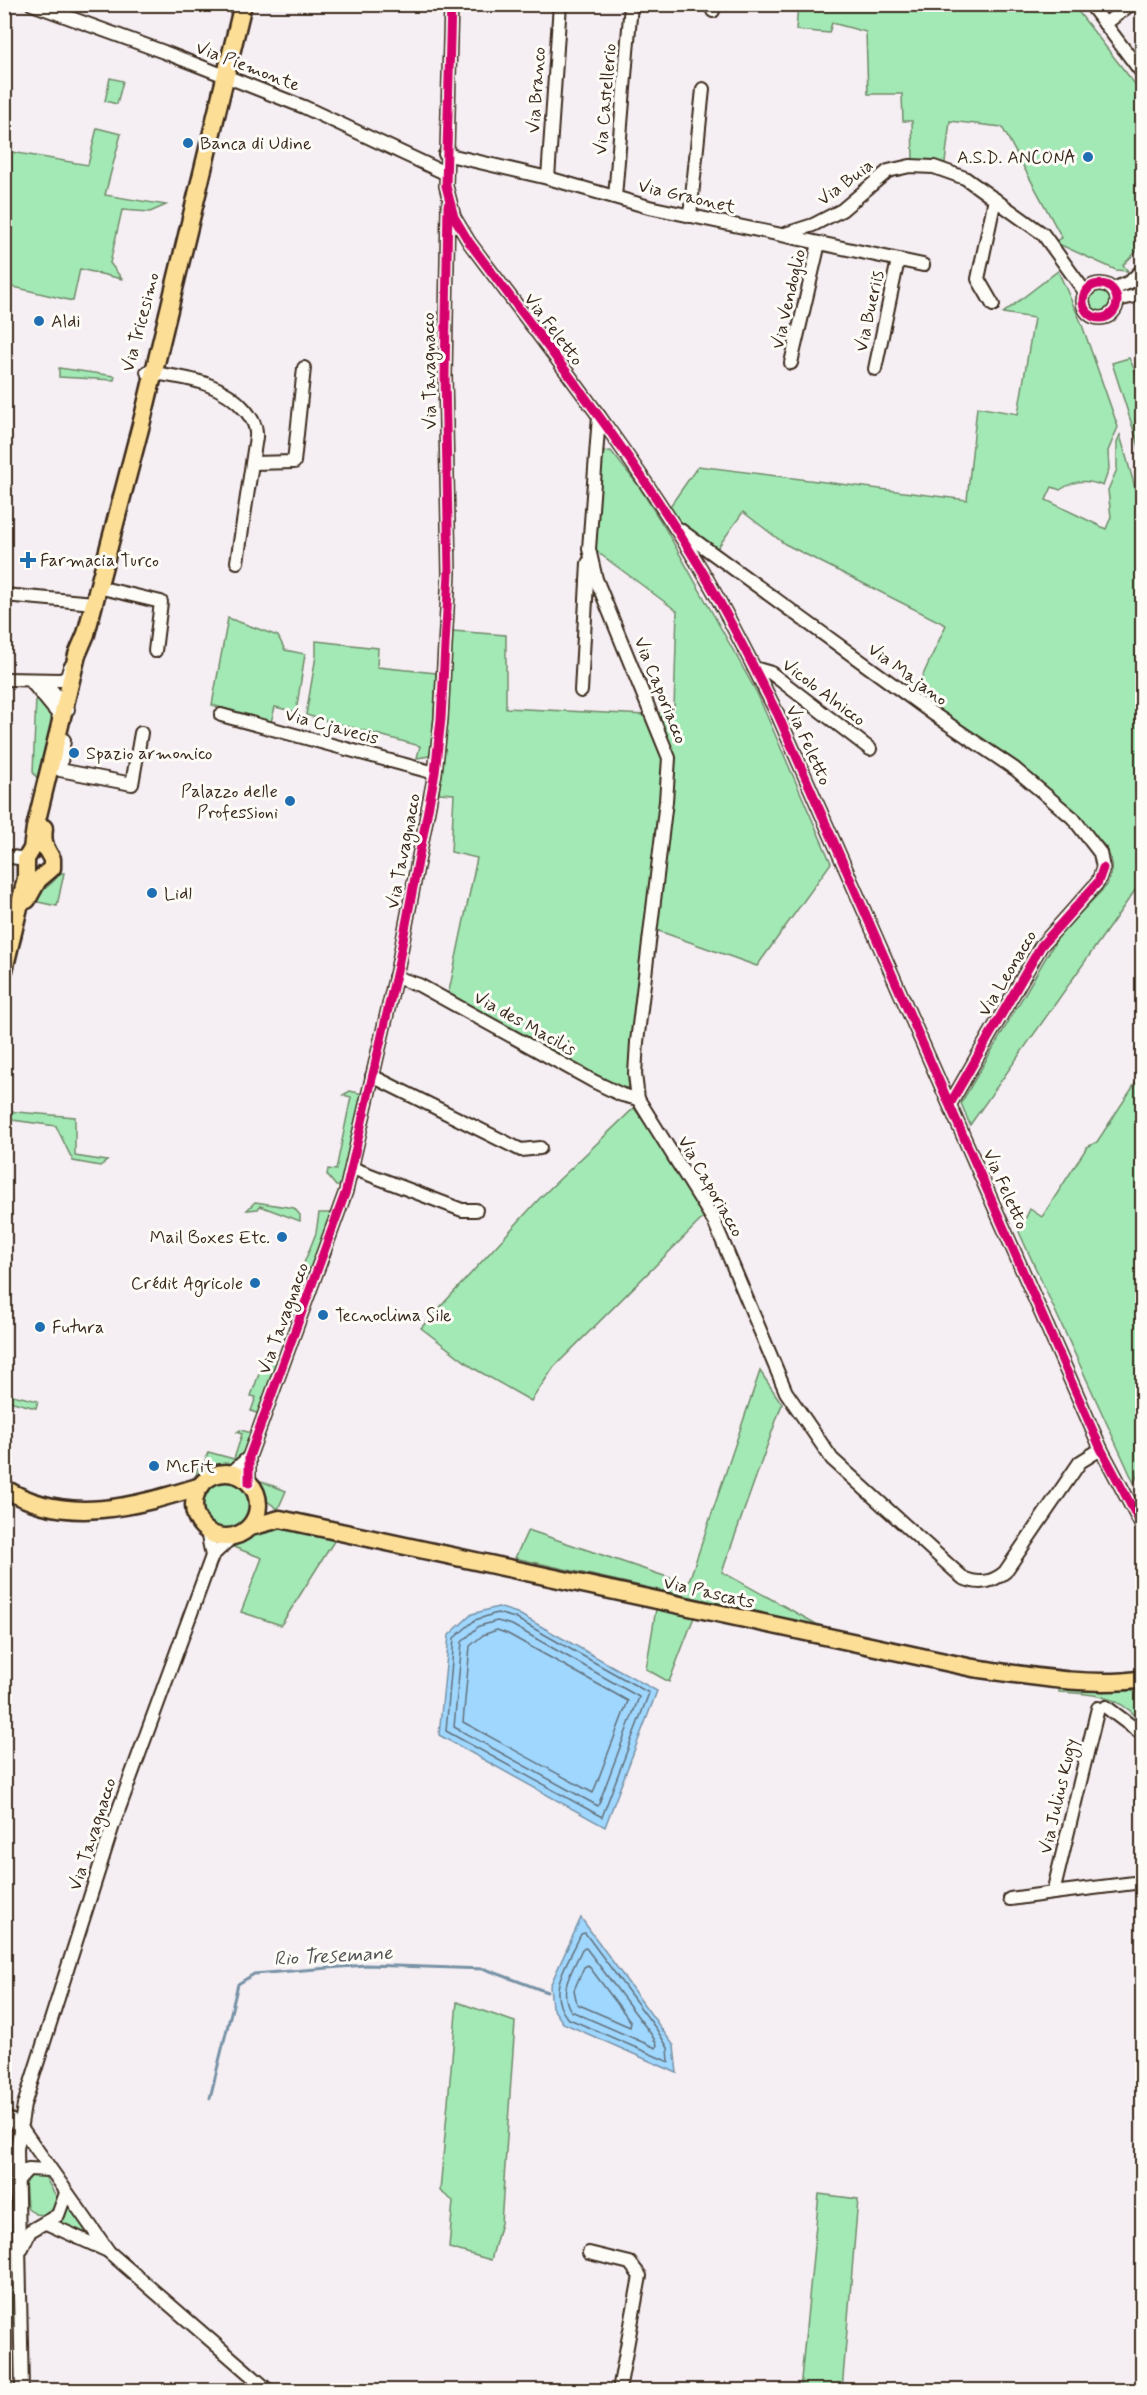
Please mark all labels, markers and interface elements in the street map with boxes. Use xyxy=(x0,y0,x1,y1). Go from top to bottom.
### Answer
street label: Via Piemonte xyxy=(192,36,303,98)
street label: Via Castellerio xyxy=(589,42,623,156)
street label: Via Branco xyxy=(522,46,552,134)
place label: Banca di Udine xyxy=(200,132,312,156)
marker: Banca di Udine xyxy=(181,136,195,150)
place label: A.S.D. ANCONA xyxy=(957,146,1076,170)
marker: A.S.D. ANCONA xyxy=(1081,150,1095,164)
street label: Via Buia xyxy=(813,154,878,212)
street label: Via Graonet xyxy=(636,174,738,220)
street label: Via Vendoglio xyxy=(766,247,812,351)
street label: Via Bueriis xyxy=(850,268,890,354)
street label: Via Tricesimo xyxy=(116,270,166,375)
street label: Via Feletto xyxy=(518,288,589,371)
place label: Aldi xyxy=(51,310,80,334)
street label: Via Tavagnacco xyxy=(417,312,444,430)
marker: Aldi xyxy=(32,314,46,328)
place label: Farmacia Turco xyxy=(40,549,159,573)
marker: Farmacia Turco xyxy=(21,553,35,567)
street label: Via Caporiacco xyxy=(628,633,692,747)
street label: Via Majano xyxy=(863,638,952,712)
street label: Vicolo Alnicco xyxy=(777,653,870,732)
street label: Via Feletto xyxy=(780,701,836,789)
street label: Via Cjavecis xyxy=(282,703,381,751)
place label: Spazio armonico xyxy=(86,742,213,766)
marker: Spazio armonico xyxy=(67,746,81,760)
place label: Palazzo delle Professioni xyxy=(181,780,278,825)
street label: Via Tavagnacco xyxy=(381,791,428,911)
marker: Palazzo delle Professioni xyxy=(283,794,297,808)
place label: Lidl xyxy=(164,882,192,906)
marker: Lidl xyxy=(145,886,159,900)
street label: Via Leonacco xyxy=(973,926,1043,1021)
street label: Via des Macilis xyxy=(469,986,580,1062)
street label: Via Caporiacco xyxy=(671,1131,749,1242)
street label: Via Feletto xyxy=(977,1145,1033,1233)
place label: Mail Boxes Etc. xyxy=(150,1226,270,1250)
marker: Mail Boxes Etc. xyxy=(275,1230,289,1244)
street label: Via Tavagnacco xyxy=(253,1259,316,1378)
place label: Crédit Agricole xyxy=(131,1272,243,1297)
marker: Crédit Agricole xyxy=(248,1276,262,1290)
place label: Tecnoclima Sile xyxy=(335,1304,451,1328)
marker: Tecnoclima Sile xyxy=(316,1308,330,1322)
place label: Futura xyxy=(52,1316,104,1340)
marker: Futura xyxy=(33,1320,47,1334)
place label: McFit xyxy=(166,1455,215,1479)
marker: McFit xyxy=(147,1459,161,1473)
street label: Via Pascats xyxy=(661,1571,757,1615)
street label: Via Julius Kugy xyxy=(1034,1736,1085,1856)
street label: Via Tavagnacco xyxy=(63,1775,123,1894)
water label: Rio Tresemane xyxy=(273,1940,394,1973)

